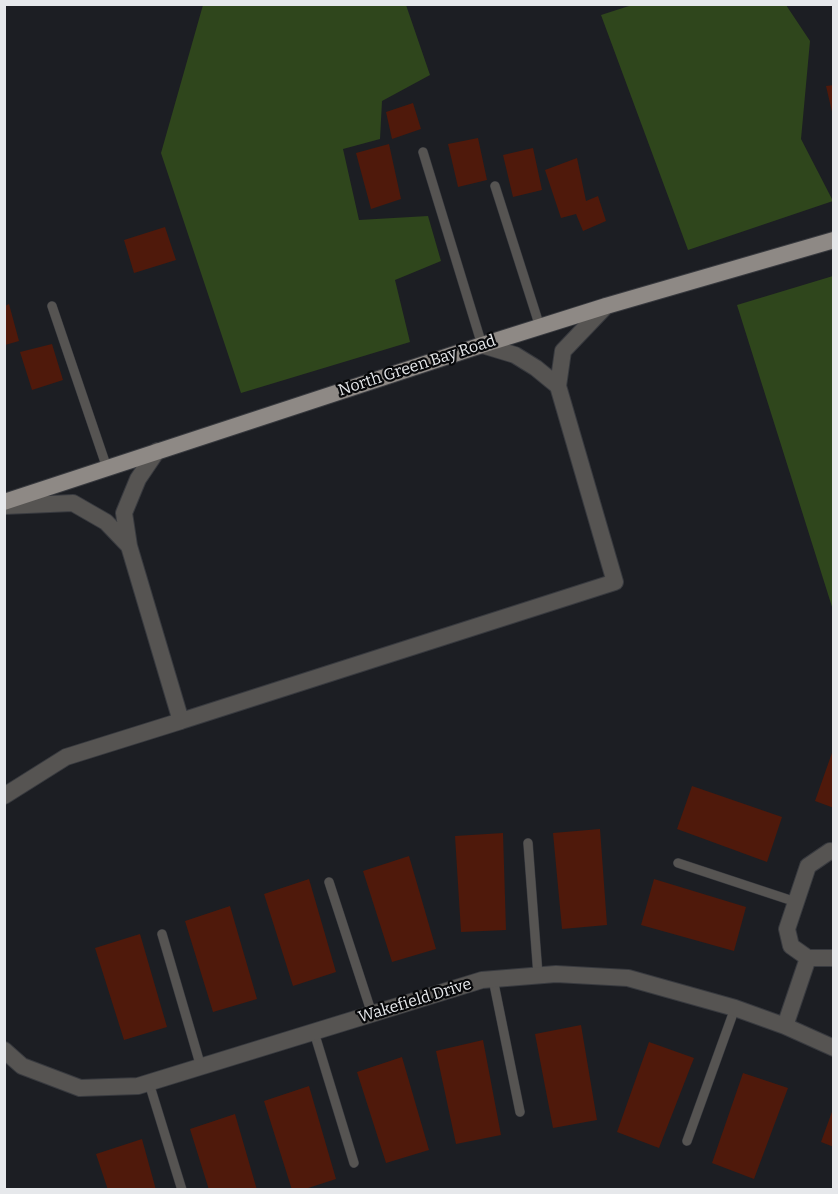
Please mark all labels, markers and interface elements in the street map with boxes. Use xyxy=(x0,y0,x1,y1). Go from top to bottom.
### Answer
street label: North Green Bay Road xyxy=(336,331,498,401)
street label: Wakefield Drive xyxy=(356,975,474,1027)

